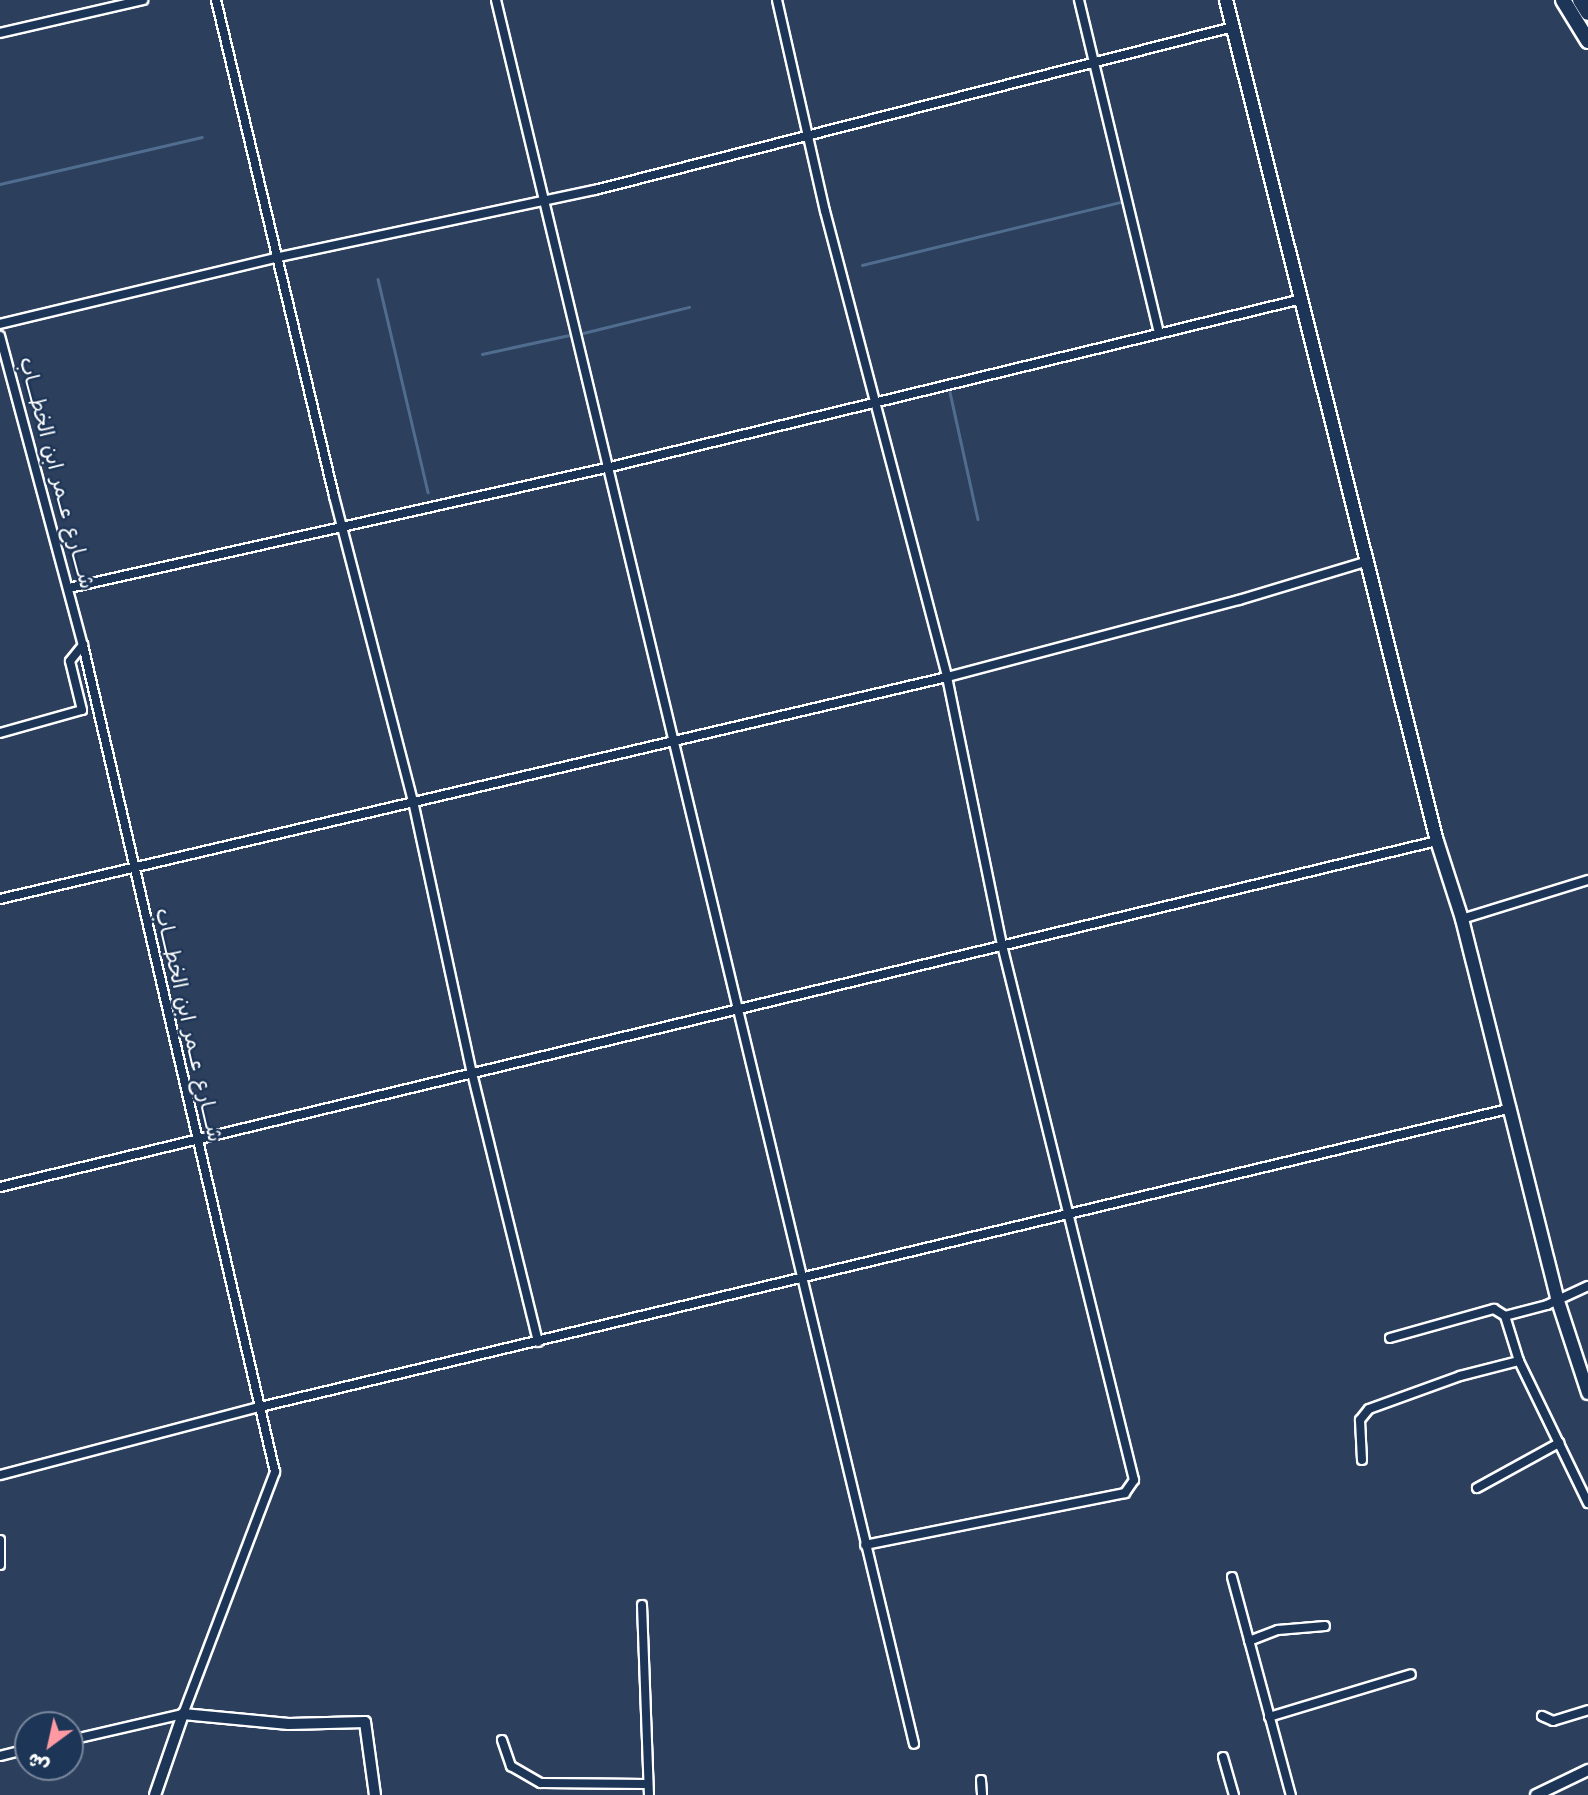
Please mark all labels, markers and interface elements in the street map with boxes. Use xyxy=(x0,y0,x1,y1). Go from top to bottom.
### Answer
street label: شــــارع عــمر ابن الخطــــاب xyxy=(13,354,99,592)
street label: شــــارع عــمر ابن الخطــــاب xyxy=(149,906,227,1144)
north arrow xyxy=(14,1711,84,1781)
text: ش xyxy=(22,1745,54,1779)

